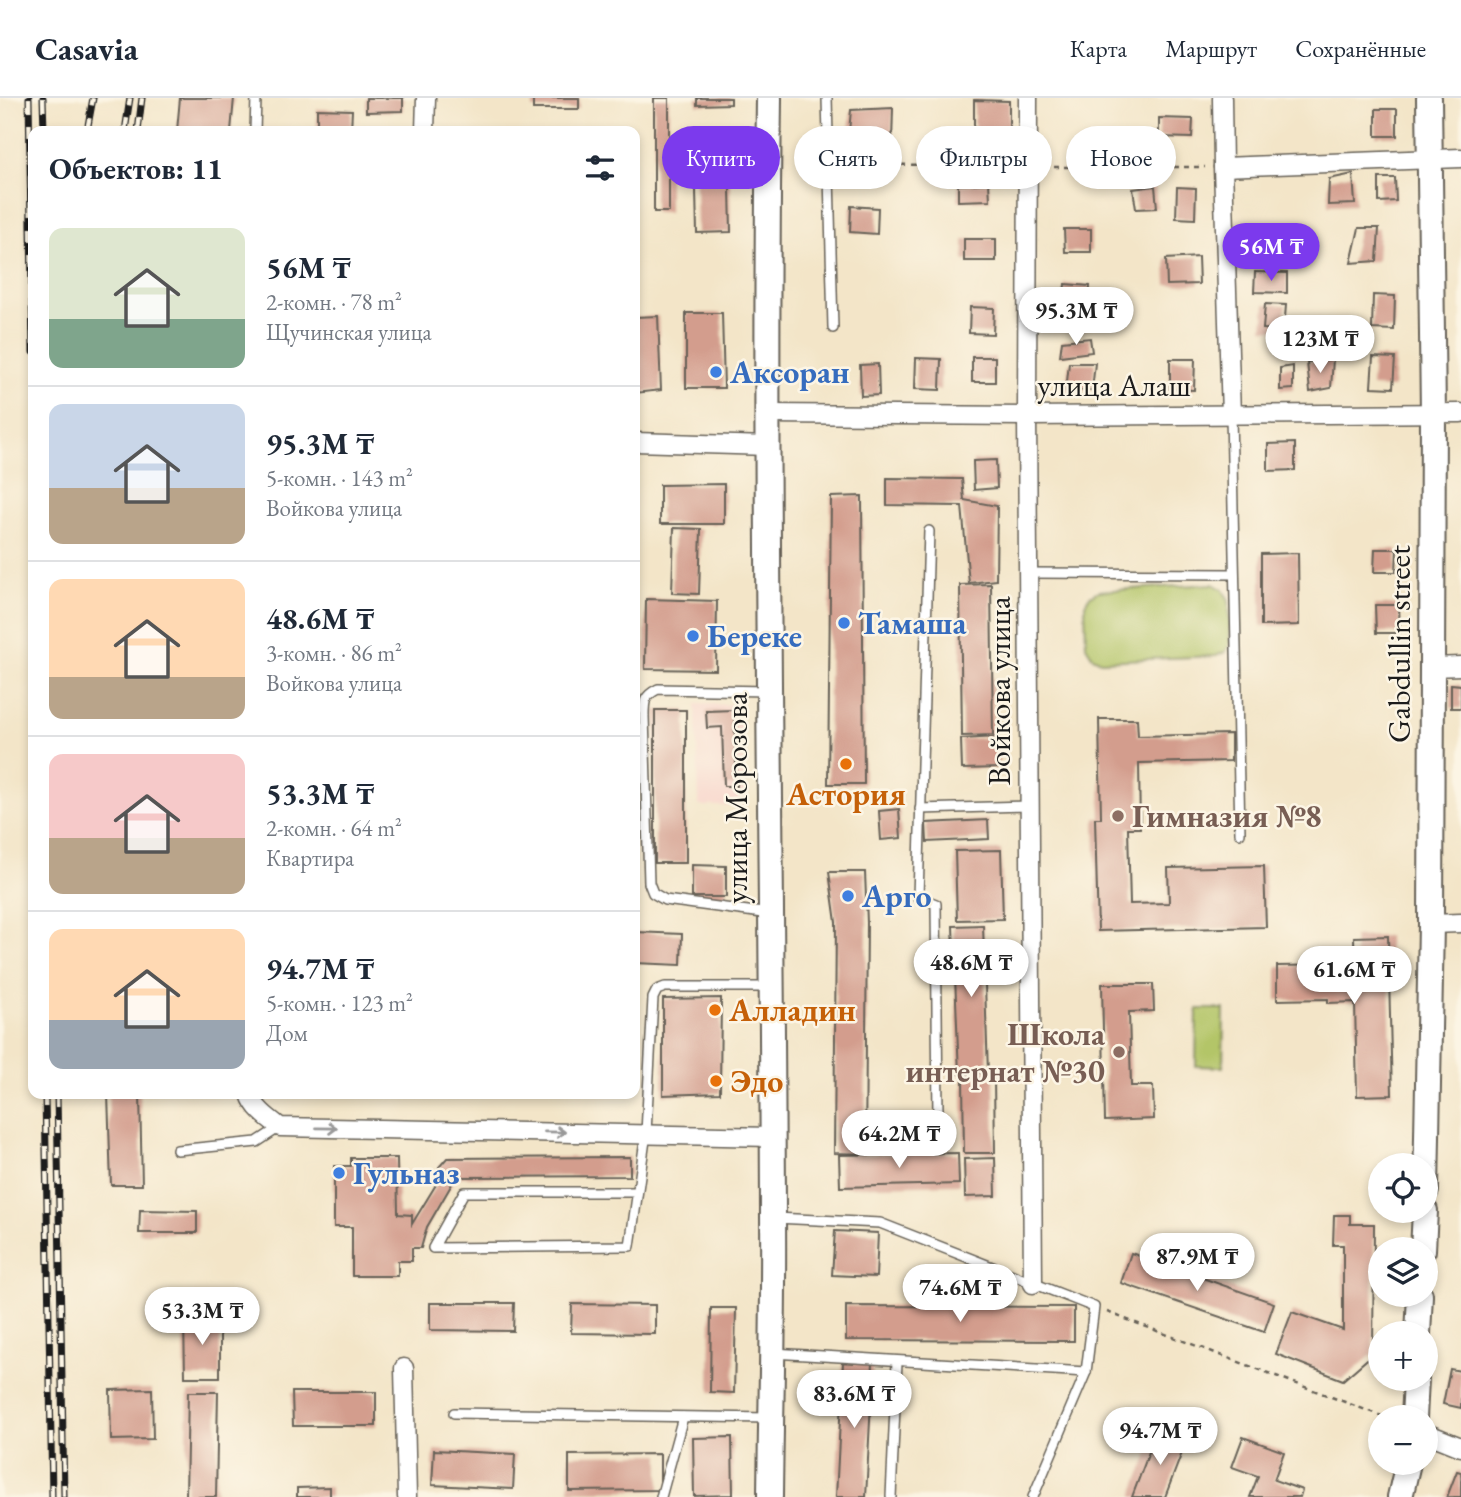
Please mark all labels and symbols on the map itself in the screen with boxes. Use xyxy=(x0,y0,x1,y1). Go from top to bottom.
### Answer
pin: 56M ₸ xyxy=(1222,223,1320,283)
pin: 95.3M ₸ xyxy=(1011,288,1141,347)
pin: 123M ₸ xyxy=(1263,316,1377,375)
place label: Аксоран xyxy=(729,351,849,393)
marker: Аксоран xyxy=(708,364,724,380)
street label: улица Алаш xyxy=(1037,364,1191,406)
street label: Gabdullin street xyxy=(1378,545,1420,743)
street label: Войкова улица xyxy=(978,596,1020,786)
place label: Тамаша xyxy=(858,602,967,644)
place label: Береке xyxy=(707,615,802,657)
marker: Тамаша xyxy=(836,615,852,631)
marker: Береке xyxy=(685,628,701,644)
street label: улица Морозова xyxy=(715,692,757,904)
marker: Астория xyxy=(838,756,854,772)
place label: Астория xyxy=(785,773,906,815)
place label: Гимназия №8 xyxy=(1132,795,1322,837)
marker: Гимназия №8 xyxy=(1110,808,1126,824)
place label: Арго xyxy=(861,875,931,917)
marker: Арго xyxy=(840,888,856,904)
pin: 48.6M ₸ xyxy=(906,940,1036,999)
pin: 61.6M ₸ xyxy=(1289,946,1419,1006)
place label: Алладин xyxy=(728,989,856,1031)
marker: Алладин xyxy=(707,1002,723,1018)
place label: Школа интернат №30 xyxy=(905,1013,1106,1092)
marker: Школа интернат №30 xyxy=(1111,1044,1127,1060)
place label: Эдо xyxy=(730,1060,783,1102)
marker: Эдо xyxy=(708,1073,724,1089)
pin: 64.2M ₸ xyxy=(834,1110,964,1170)
one-way arrow xyxy=(315,1121,338,1134)
one-way arrow xyxy=(543,1125,566,1139)
place label: Гульназ xyxy=(353,1152,460,1194)
marker: Гульназ xyxy=(331,1165,347,1181)
pin: 87.9M ₸ xyxy=(1132,1234,1262,1293)
pin: 74.6M ₸ xyxy=(895,1264,1025,1324)
pin: 53.3M ₸ xyxy=(137,1288,267,1347)
pin: 83.6M ₸ xyxy=(789,1370,919,1430)
pin: 94.7M ₸ xyxy=(1095,1408,1225,1467)

